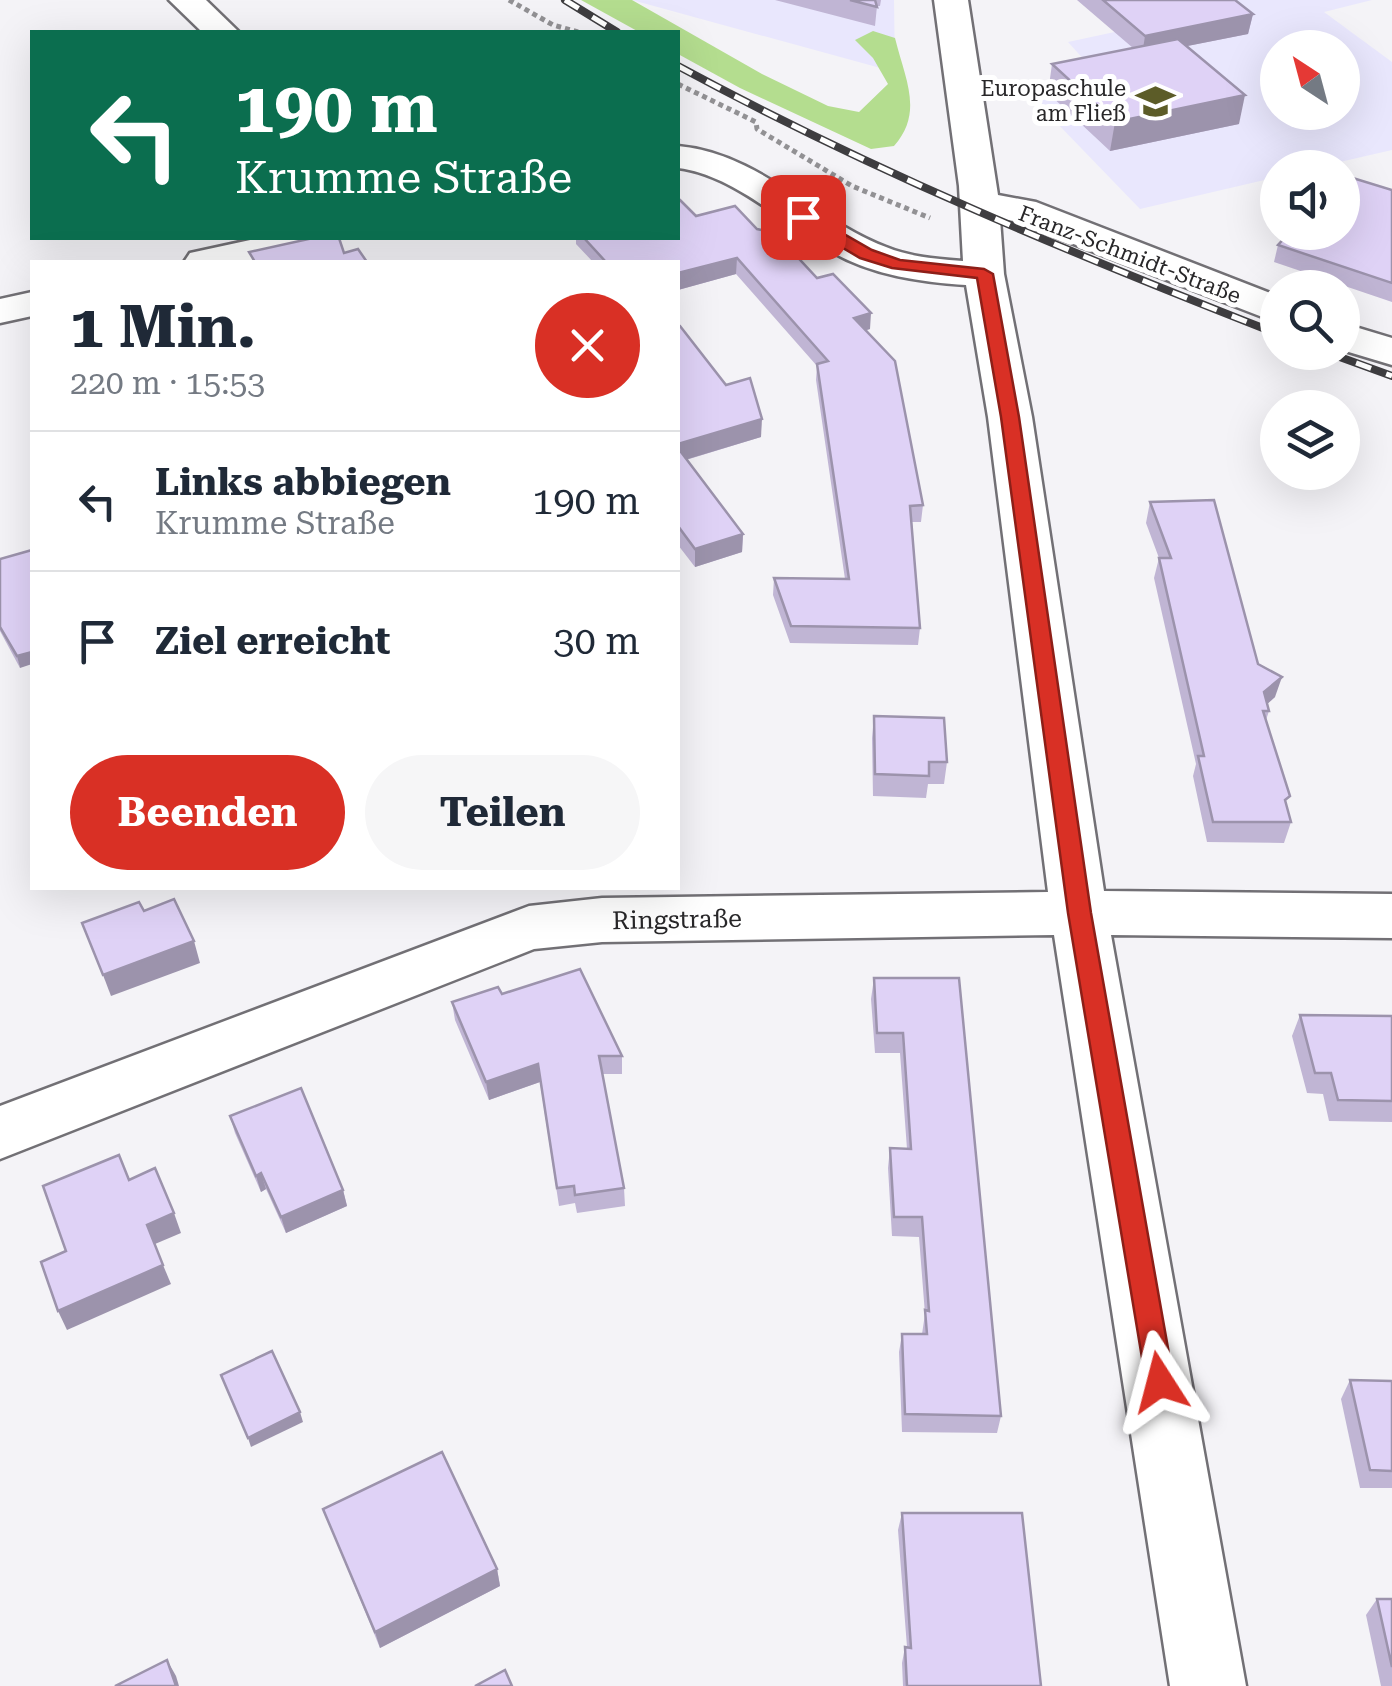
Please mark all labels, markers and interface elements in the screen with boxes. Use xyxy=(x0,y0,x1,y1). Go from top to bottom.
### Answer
north arrow xyxy=(1260,30,1360,130)
map controls xyxy=(1260,30,1360,490)
text: 190 m xyxy=(235,67,438,149)
icon: left xyxy=(70,70,200,200)
place label: Europaschule am Fließ xyxy=(981,76,1126,126)
school or university icon: Europaschule am Fließ xyxy=(1135,80,1177,122)
button: sound xyxy=(1260,150,1360,250)
text: Krumme Straße xyxy=(235,151,572,204)
pin xyxy=(761,175,846,260)
icon: arrive xyxy=(776,190,831,245)
street label: Franz-Schmidt-Straße xyxy=(1015,201,1244,308)
button: search xyxy=(1260,270,1360,370)
text: 1 Min. xyxy=(70,291,256,362)
button: close xyxy=(535,293,640,398)
text: 220 m · 15:53 xyxy=(70,364,265,402)
button: layers xyxy=(1260,390,1360,490)
text: Links abbiegen xyxy=(155,460,451,504)
icon: left xyxy=(70,474,125,529)
text: 190 m xyxy=(532,479,640,523)
text: Krumme Straße xyxy=(155,504,395,542)
icon: arrive xyxy=(70,614,125,669)
text: Ziel erreicht xyxy=(155,619,390,663)
text: 30 m xyxy=(553,619,640,663)
button: Beenden xyxy=(70,755,345,870)
button: Teilen xyxy=(365,755,640,870)
street label: Ringstraße xyxy=(612,904,742,935)
position arrow xyxy=(1108,1330,1212,1434)

